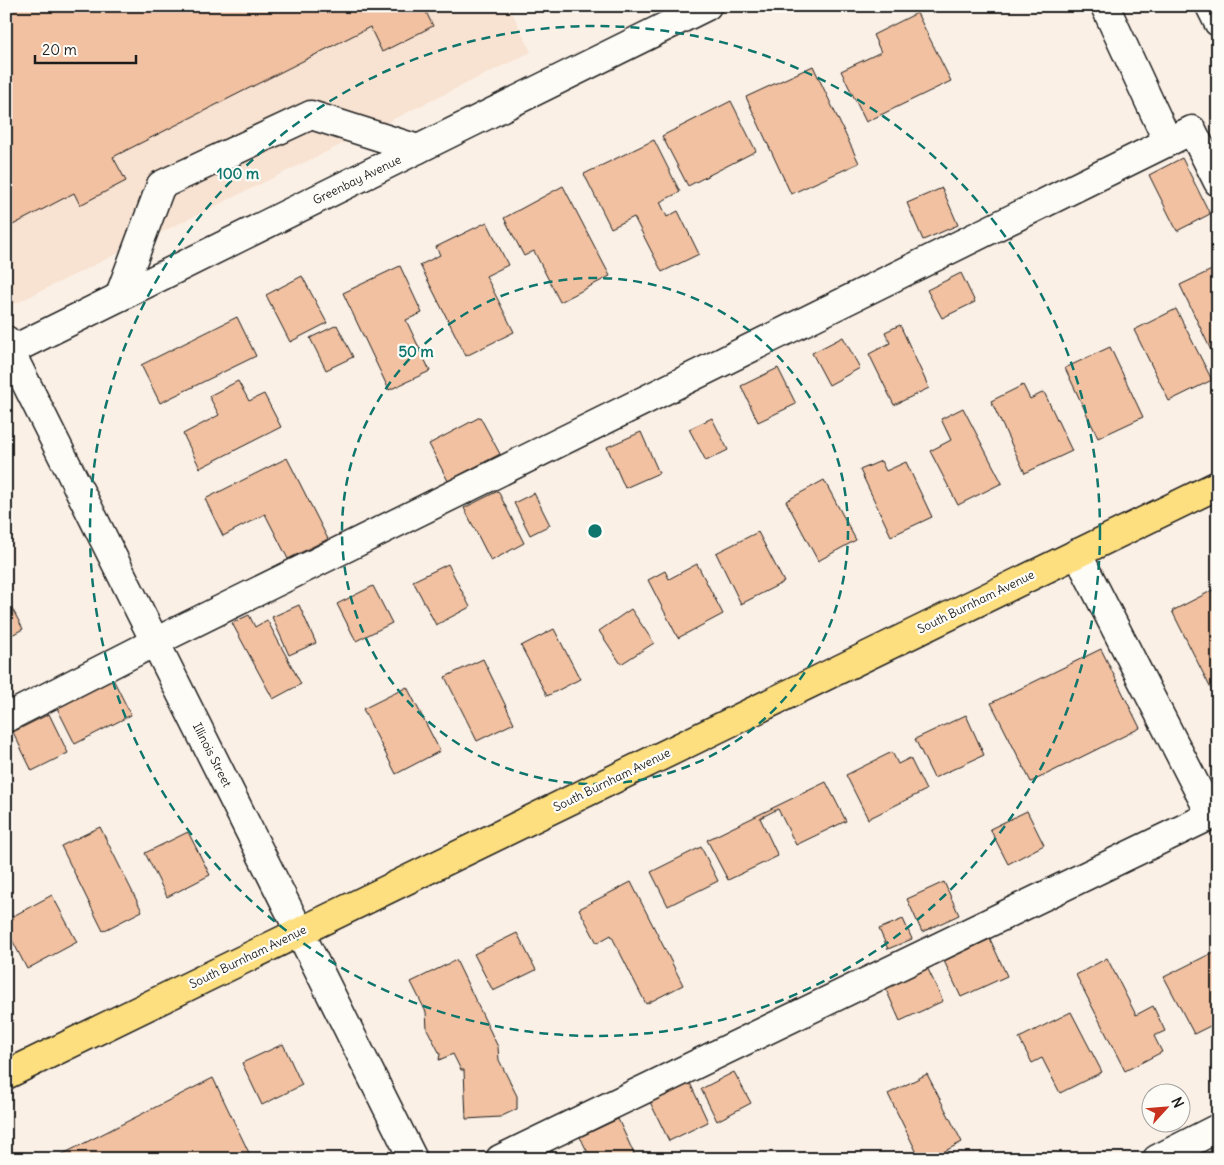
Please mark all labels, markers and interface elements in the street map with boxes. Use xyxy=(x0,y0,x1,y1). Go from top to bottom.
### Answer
scale bar xyxy=(35,32,136,64)
text: 20 m xyxy=(42,40,77,59)
street label: Greenbay Avenue xyxy=(310,152,403,207)
text: 100 m xyxy=(217,164,259,183)
text: 50 m xyxy=(398,342,434,361)
centre of rings xyxy=(586,522,604,540)
street label: South Burnham Avenue xyxy=(915,567,1037,636)
street label: Illinois Street xyxy=(190,720,235,789)
street label: South Burnham Avenue xyxy=(551,745,673,814)
street label: South Burnham Avenue xyxy=(187,922,309,991)
north arrow xyxy=(1142,1082,1192,1132)
text: N xyxy=(1167,1094,1188,1111)

